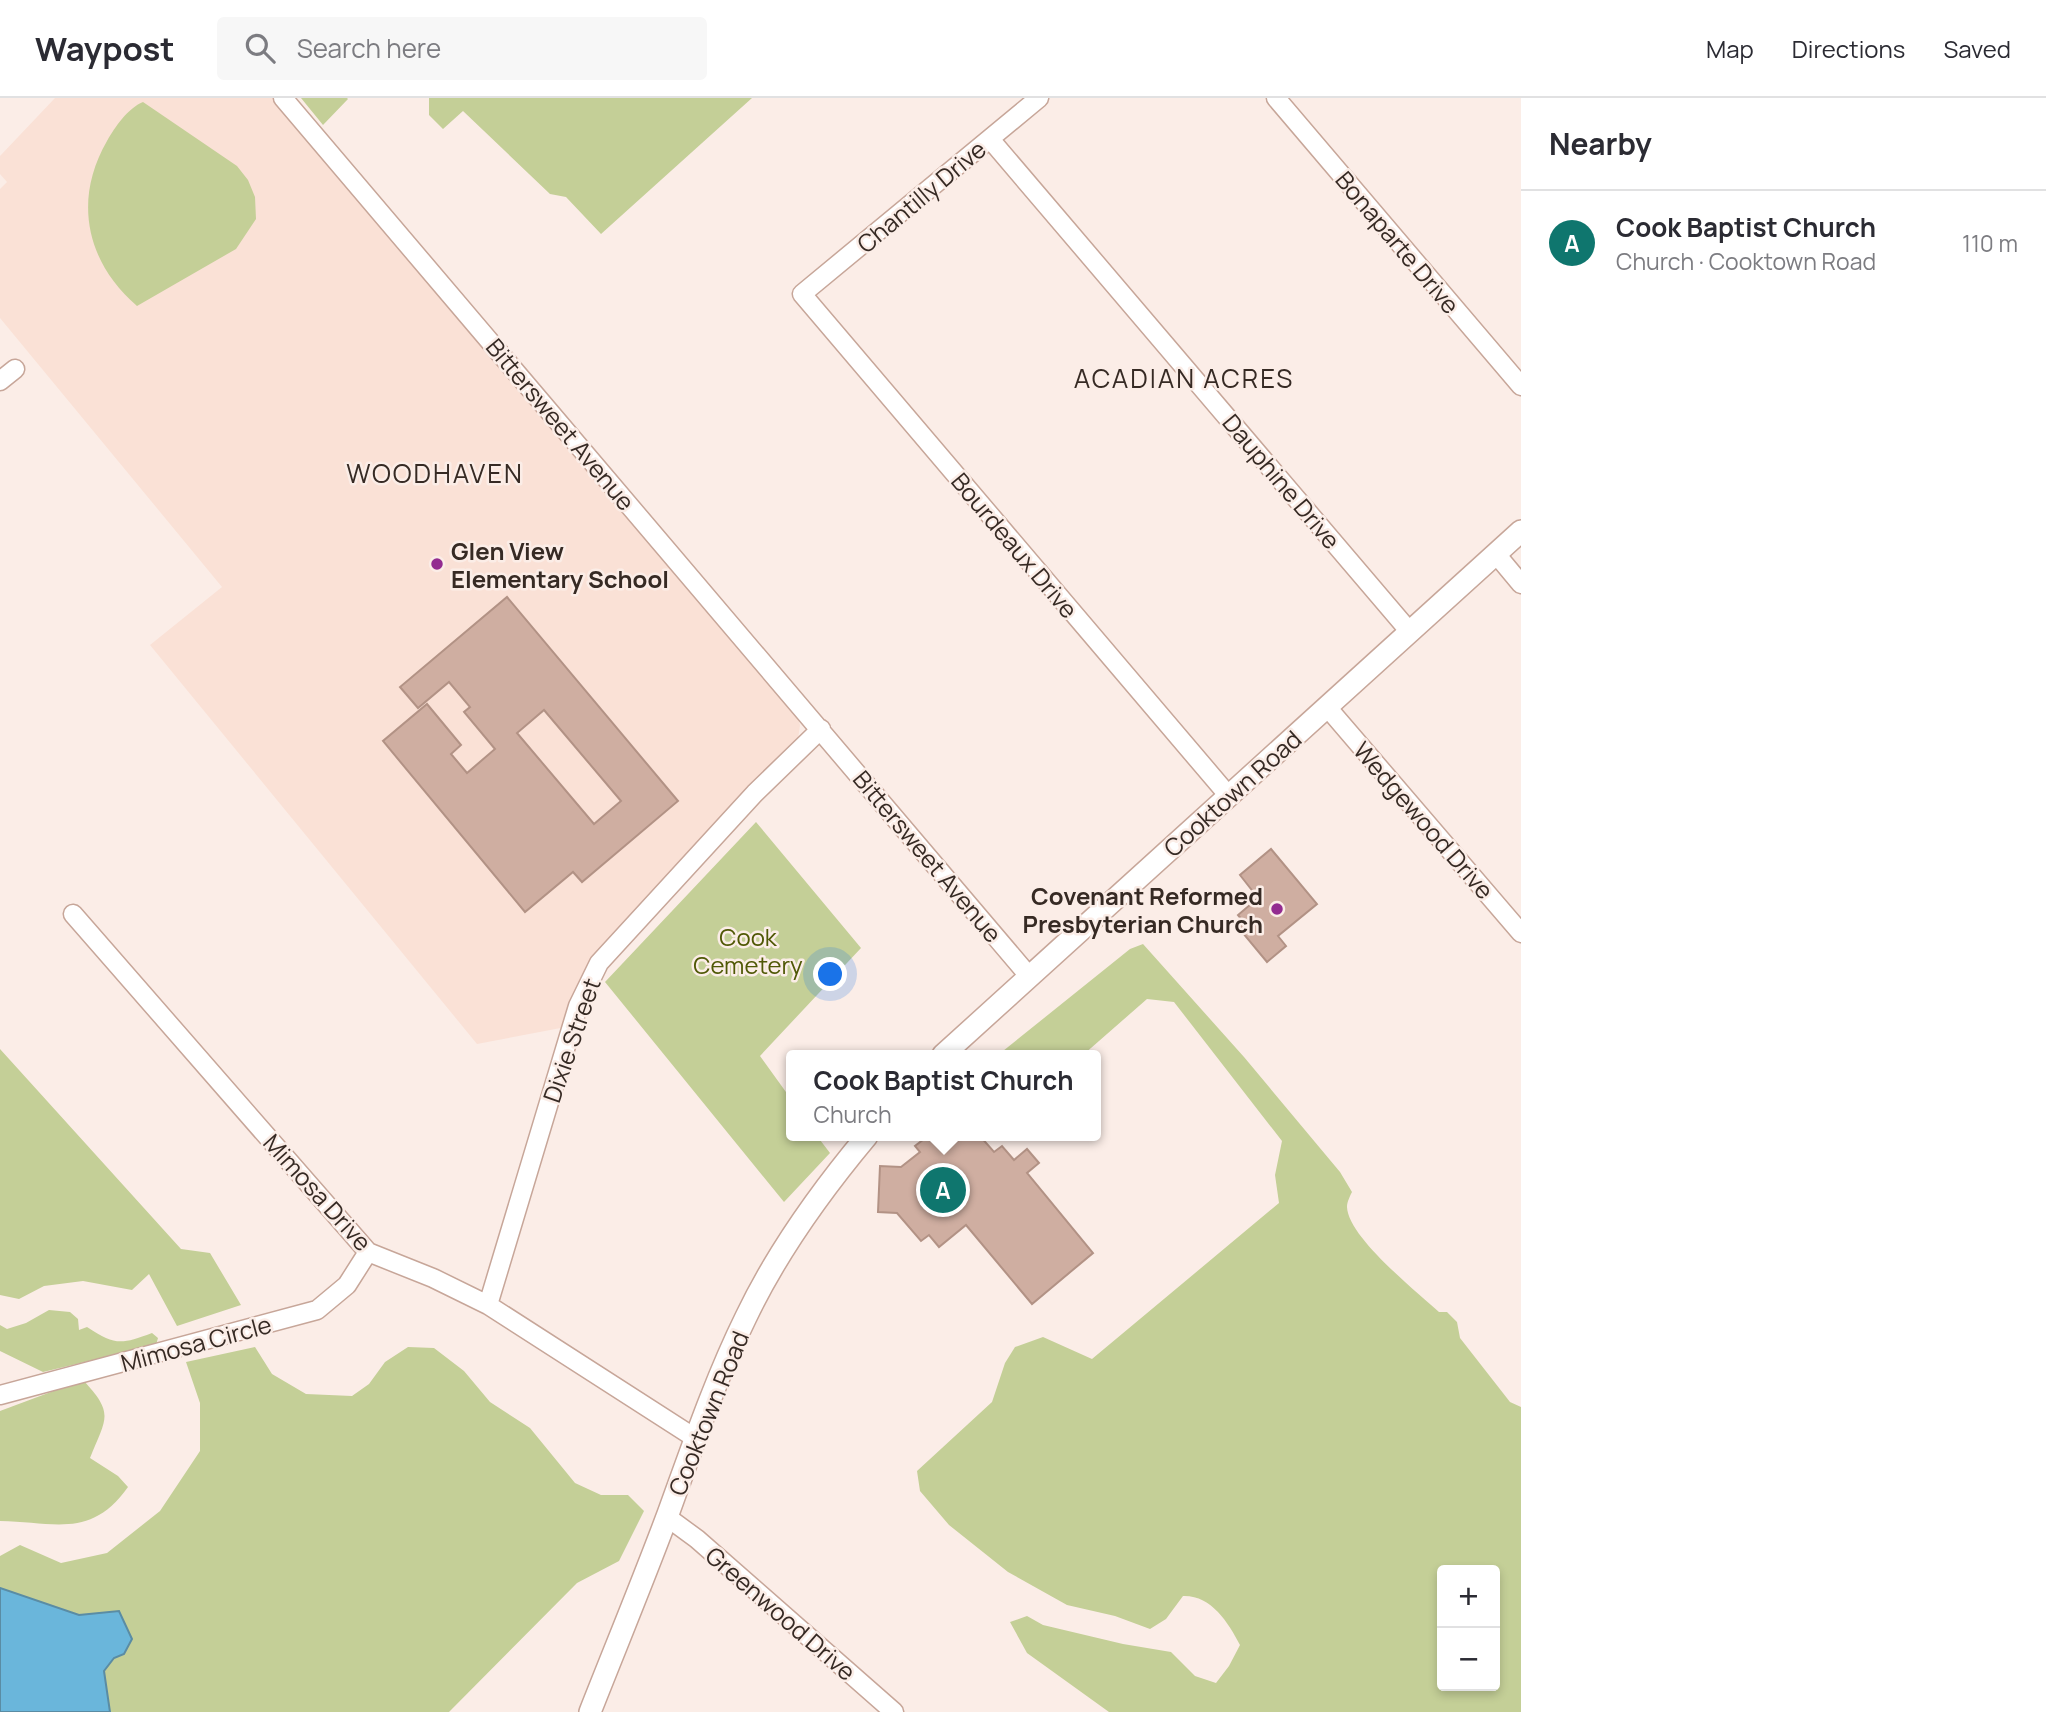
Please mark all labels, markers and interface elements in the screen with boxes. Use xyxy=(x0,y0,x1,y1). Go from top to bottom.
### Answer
search box xyxy=(217,17,707,80)
text: Waypost xyxy=(35,26,175,71)
icon: search xyxy=(241,29,279,67)
text: Search here xyxy=(297,30,441,66)
text: Map xyxy=(1706,32,1754,65)
text: Directions xyxy=(1792,32,1905,65)
text: Saved xyxy=(1943,32,2011,65)
text: Nearby xyxy=(1549,123,1652,164)
street label: Chantilly Drive xyxy=(849,132,993,260)
street label: Bonaparte Drive xyxy=(1329,164,1467,320)
text: Cook Baptist Church xyxy=(1616,209,1876,245)
text: A xyxy=(1564,227,1580,259)
text: 110 m xyxy=(1962,227,2018,259)
text: Church · Cooktown Road xyxy=(1616,245,1876,277)
street label: Bittersweet Avenue xyxy=(479,331,643,517)
district label: ACADIAN ACRES xyxy=(1074,360,1294,396)
street label: Dauphine Drive xyxy=(1216,406,1348,556)
district label: WOODHAVEN xyxy=(346,455,524,491)
street label: Bourdeaux Drive xyxy=(944,465,1086,625)
place label: Glen View Elementary School xyxy=(451,534,669,595)
marker: Glen View Elementary School xyxy=(429,556,445,572)
street label: Cooktown Road xyxy=(1156,722,1308,864)
street label: Wedgewood Drive xyxy=(1346,734,1502,906)
street label: Bittersweet Avenue xyxy=(846,763,1010,949)
place label: Covenant Reformed Presbyterian Church xyxy=(1023,879,1263,940)
marker: Covenant Reformed Presbyterian Church xyxy=(1269,901,1285,917)
park label: Cook Cemetery xyxy=(693,920,803,981)
your location xyxy=(813,957,847,991)
street label: Dixie Street xyxy=(534,974,608,1106)
popup xyxy=(786,1050,1101,1141)
text: Cook Baptist Church xyxy=(813,1062,1074,1098)
text: Church xyxy=(813,1098,892,1130)
street label: Mimosa Drive xyxy=(257,1126,379,1258)
pin: A xyxy=(920,1164,966,1216)
street label: Mimosa Circle xyxy=(117,1307,275,1379)
street label: Cooktown Road xyxy=(660,1326,756,1500)
street label: Greenwood Drive xyxy=(699,1539,863,1687)
map controls xyxy=(1437,1565,1500,1691)
button: + xyxy=(1437,1565,1500,1628)
button: − xyxy=(1437,1628,1500,1691)

